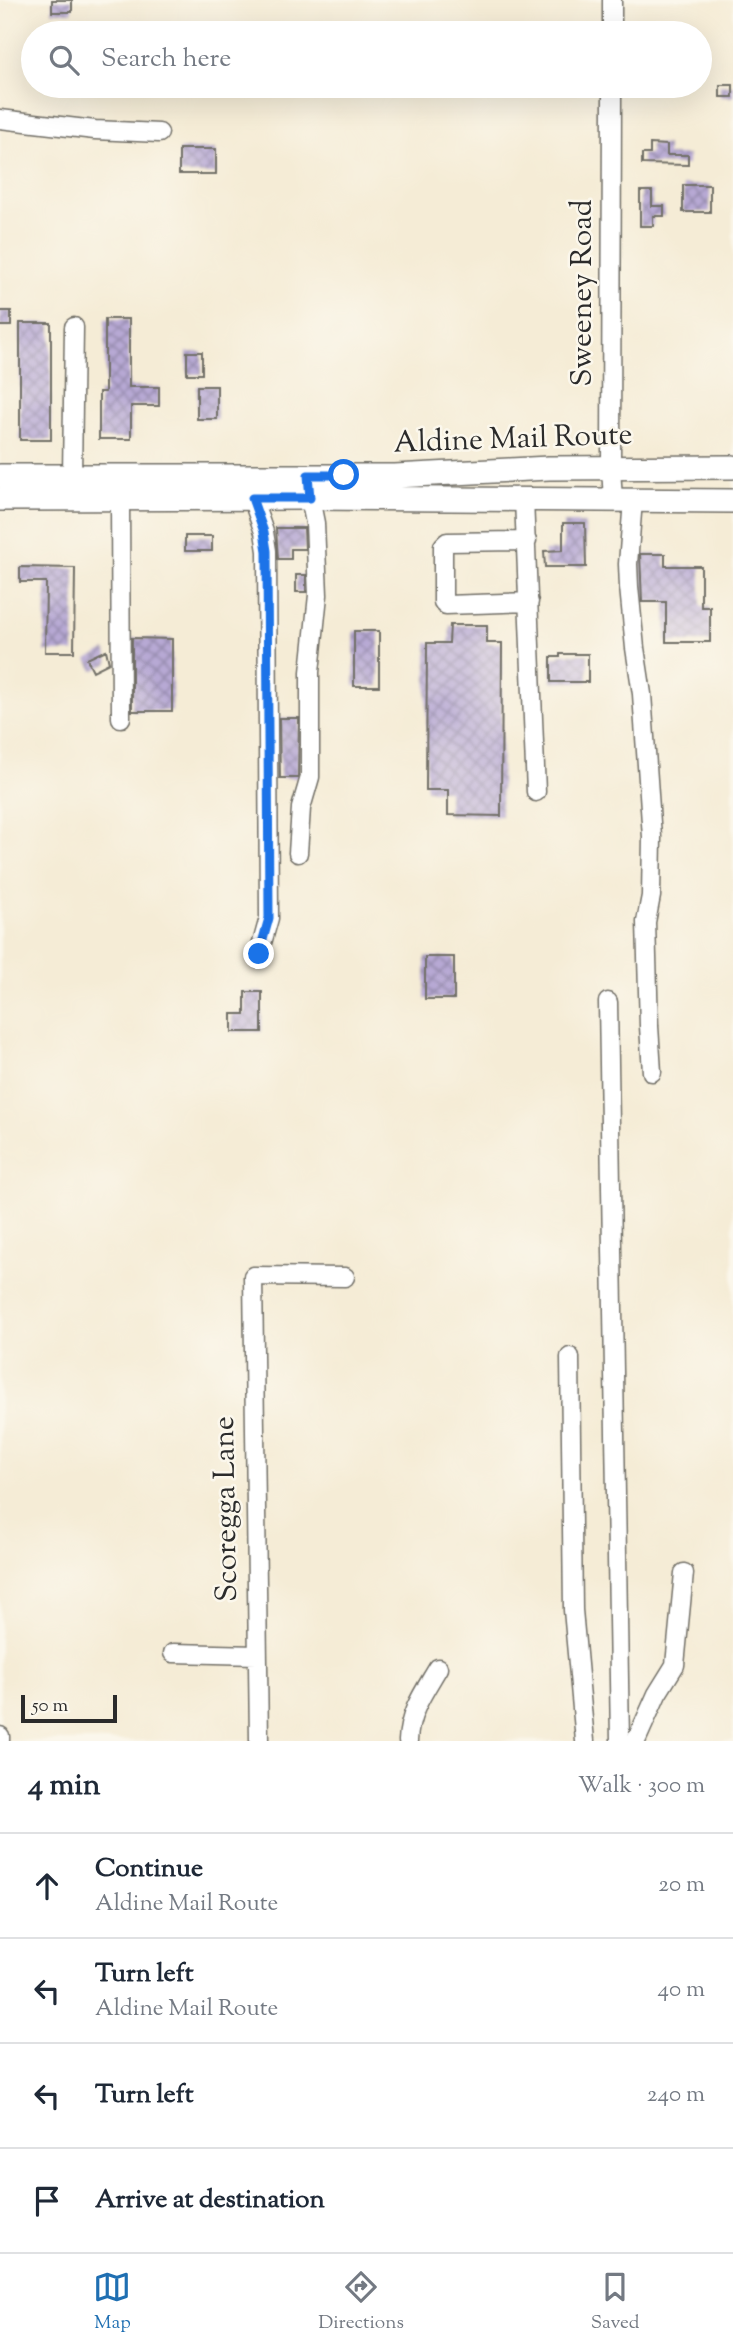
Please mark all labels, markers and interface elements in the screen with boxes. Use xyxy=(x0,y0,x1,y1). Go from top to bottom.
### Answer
search box xyxy=(21,21,712,98)
icon: search xyxy=(45,41,83,79)
text: Search here xyxy=(101,41,231,78)
street label: Sweeney Road xyxy=(562,199,605,387)
street label: Aldine Mail Route xyxy=(393,414,633,466)
route start xyxy=(328,459,359,490)
route end xyxy=(243,938,274,969)
street label: Scoregga Lane xyxy=(204,1416,250,1602)
scale bar xyxy=(21,1692,117,1724)
text: 50 m xyxy=(32,1693,68,1720)
text: 4 min xyxy=(28,1765,101,1808)
text: Walk · 300 m xyxy=(578,1770,705,1803)
text: Continue xyxy=(95,1851,203,1888)
icon: ahead xyxy=(28,1867,66,1905)
text: 20 m xyxy=(658,1869,705,1902)
text: Aldine Mail Route xyxy=(95,1888,278,1921)
text: Turn left xyxy=(95,1956,194,1993)
icon: left xyxy=(28,1972,66,2010)
text: 40 m xyxy=(658,1974,705,2007)
text: Aldine Mail Route xyxy=(95,1993,278,2026)
icon: left xyxy=(28,2077,66,2115)
text: Turn left xyxy=(95,2077,194,2114)
text: 240 m xyxy=(647,2079,705,2112)
icon: arrive xyxy=(28,2182,66,2220)
text: Arrive at destination xyxy=(95,2182,325,2219)
tab: Map xyxy=(93,2268,131,2337)
tab: Directions xyxy=(318,2268,404,2337)
tab: Saved xyxy=(591,2268,640,2337)

